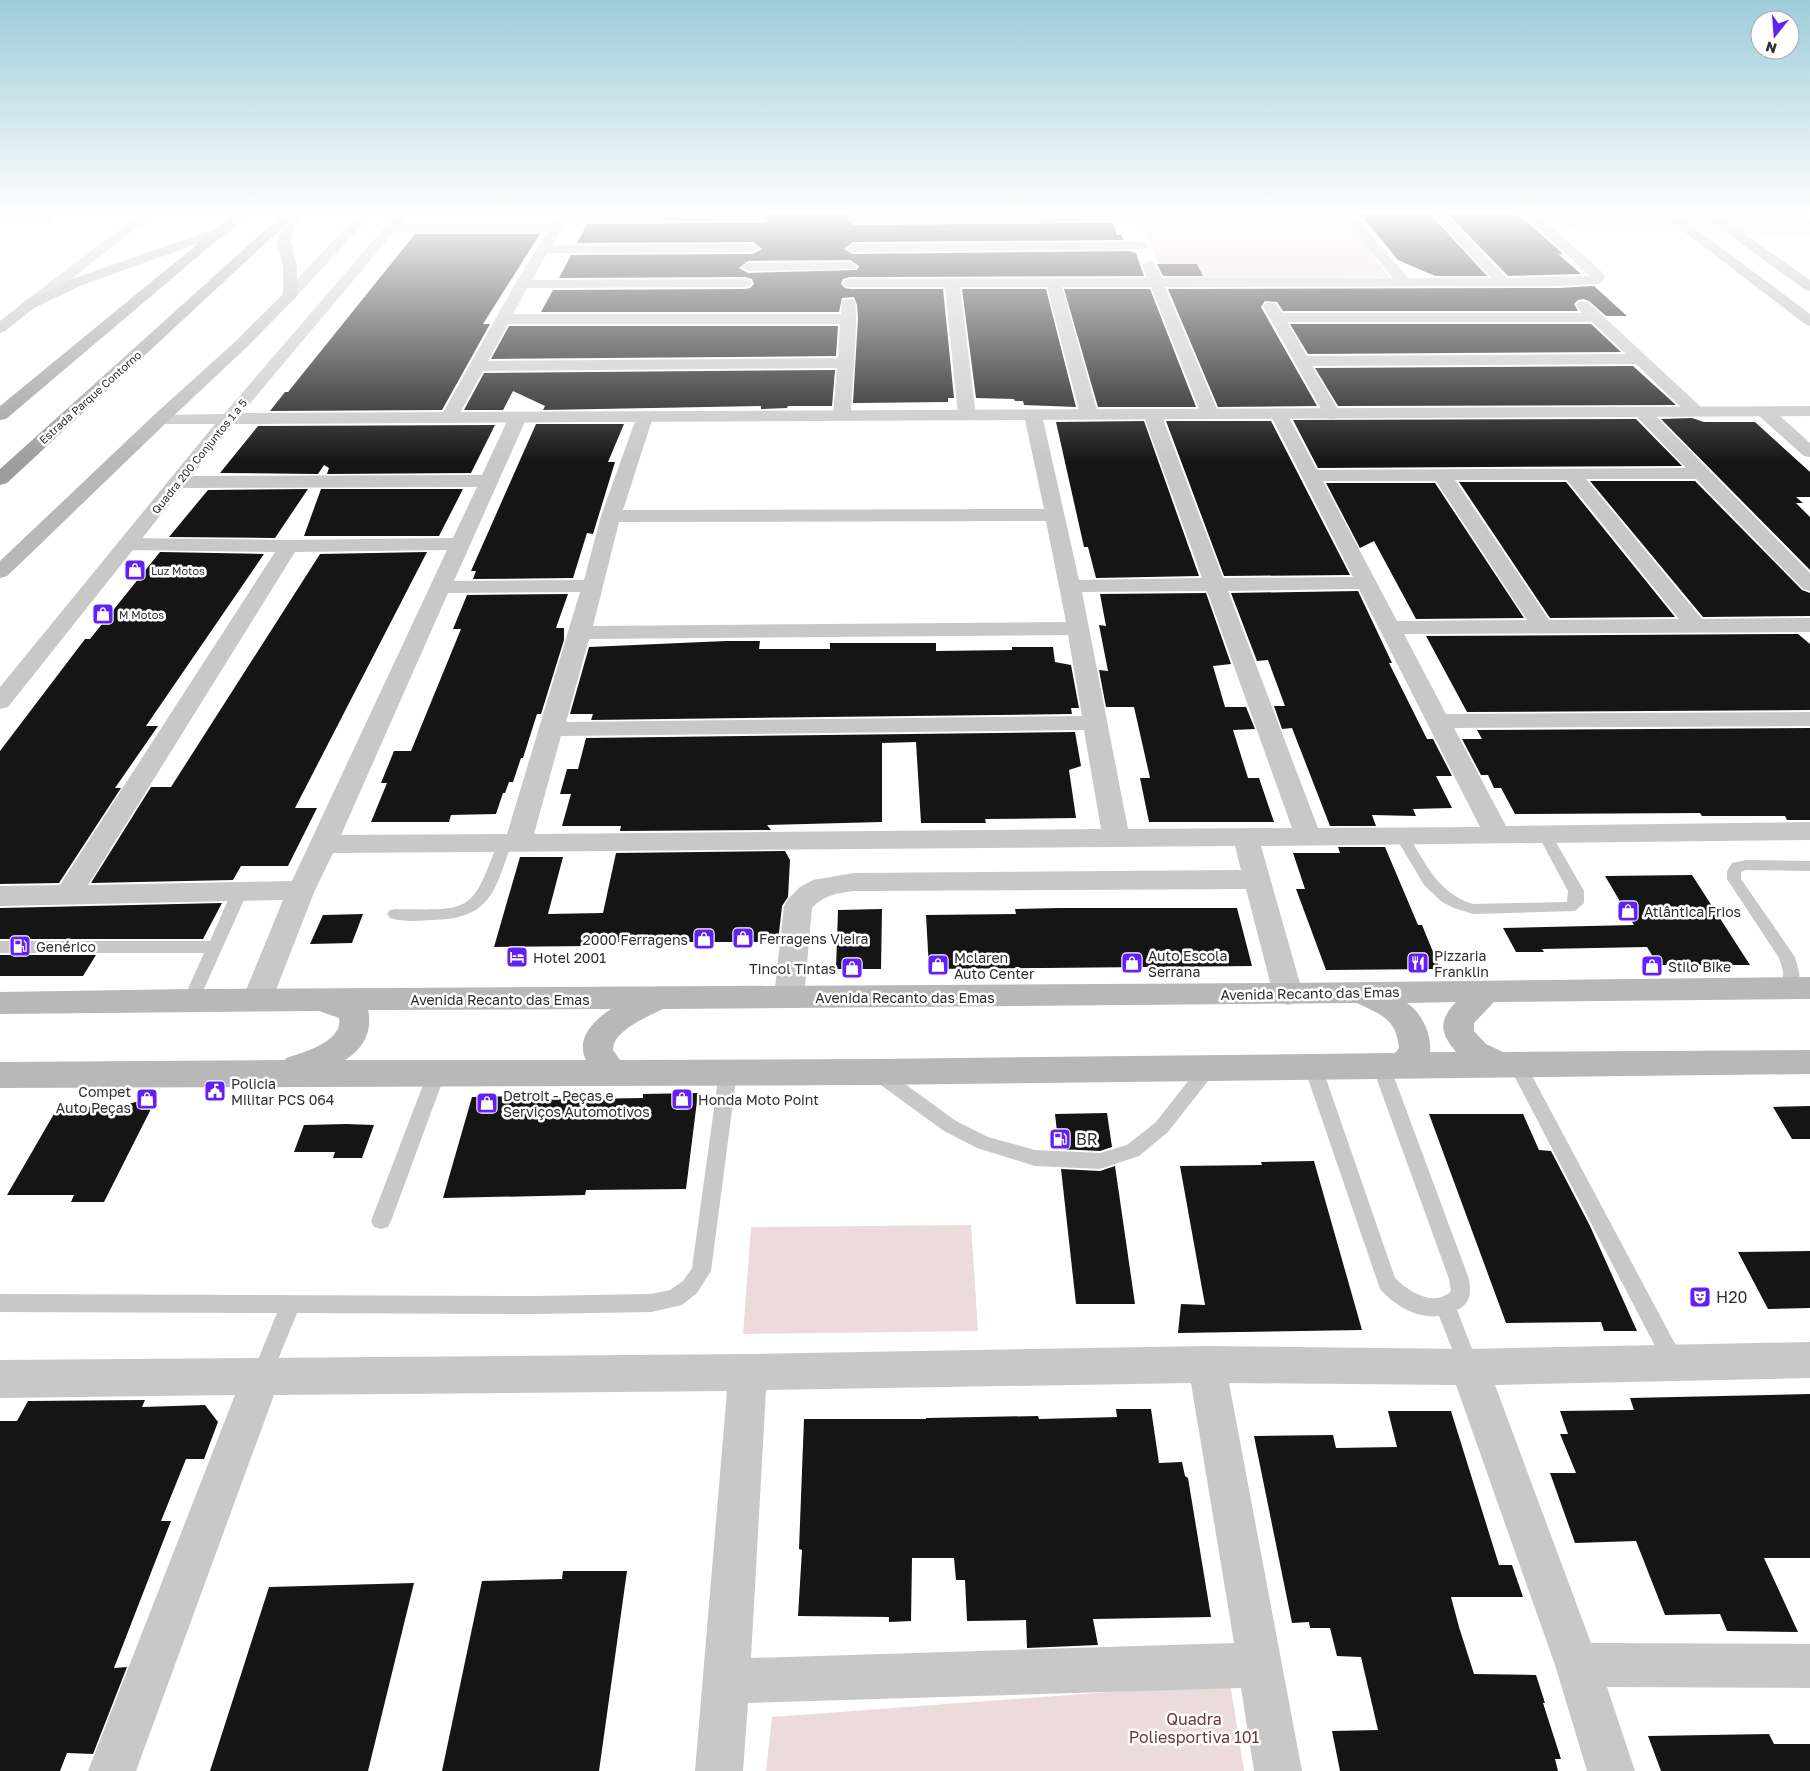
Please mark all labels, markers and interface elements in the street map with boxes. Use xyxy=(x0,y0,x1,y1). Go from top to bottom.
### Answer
north arrow xyxy=(1750,10,1800,60)
text: N xyxy=(1763,38,1779,58)
street label: Estrada Parque Contorno xyxy=(36,348,144,446)
street label: Quadra 200 Conjuntos 1 a 5 xyxy=(149,396,249,516)
shop icon: Luz Motos xyxy=(123,558,147,582)
place label: Luz Motos xyxy=(151,564,205,577)
shop icon: M Motos xyxy=(91,602,115,626)
place label: M Motos xyxy=(119,608,164,621)
shop icon: Atlântica Frios xyxy=(1616,899,1640,923)
place label: Atlântica Frios xyxy=(1644,903,1741,920)
shop icon: Ferragens Vieira xyxy=(731,926,755,950)
shop icon: 2000 Ferragens xyxy=(692,927,716,951)
place label: Ferragens Vieira xyxy=(759,930,869,947)
place label: 2000 Ferragens xyxy=(583,931,688,948)
fuel station icon: Genérico xyxy=(8,934,32,958)
place label: Genérico xyxy=(36,938,96,955)
hotel icon: Hotel 2001 xyxy=(505,945,529,969)
place label: Auto Escola Serrana xyxy=(1148,947,1227,980)
place label: Pizzaria Franklin xyxy=(1434,947,1489,980)
place label: Hotel 2001 xyxy=(533,949,606,966)
place label: Mclaren Auto Center xyxy=(954,949,1035,982)
shop icon: Auto Escola Serrana xyxy=(1120,951,1144,975)
restaurant icon: Pizzaria Franklin xyxy=(1406,951,1430,975)
shop icon: Mclaren Auto Center xyxy=(926,953,950,977)
shop icon: Stilo Bike xyxy=(1640,954,1664,978)
shop icon: Tincol Tintas xyxy=(840,956,864,980)
place label: Stilo Bike xyxy=(1668,958,1731,975)
place label: Tincol Tintas xyxy=(749,960,836,977)
street label: Avenida Recanto das Emas xyxy=(1220,983,1400,1003)
street label: Avenida Recanto das Emas xyxy=(815,989,995,1006)
street label: Avenida Recanto das Emas xyxy=(410,991,590,1008)
place label: Policia Militar PCS 064 xyxy=(231,1075,334,1108)
public building icon: Policia Militar PCS 064 xyxy=(203,1079,227,1103)
place label: Compet Auto Peças xyxy=(56,1083,131,1116)
shop icon: Compet Auto Peças xyxy=(135,1087,159,1111)
place label: Detroit - Peças e Serviços Automotivos xyxy=(503,1087,650,1120)
shop icon: Honda Moto Point xyxy=(670,1087,694,1111)
shop icon: Detroit - Peças e Serviços Automotivos xyxy=(475,1091,499,1115)
place label: Honda Moto Point xyxy=(698,1091,819,1108)
fuel station icon: BR xyxy=(1048,1127,1072,1151)
place label: BR xyxy=(1076,1129,1098,1149)
theatre icon: H20 xyxy=(1688,1285,1712,1309)
place label: H20 xyxy=(1716,1287,1747,1307)
park label: Quadra Poliesportiva 101 xyxy=(1129,1709,1260,1747)

